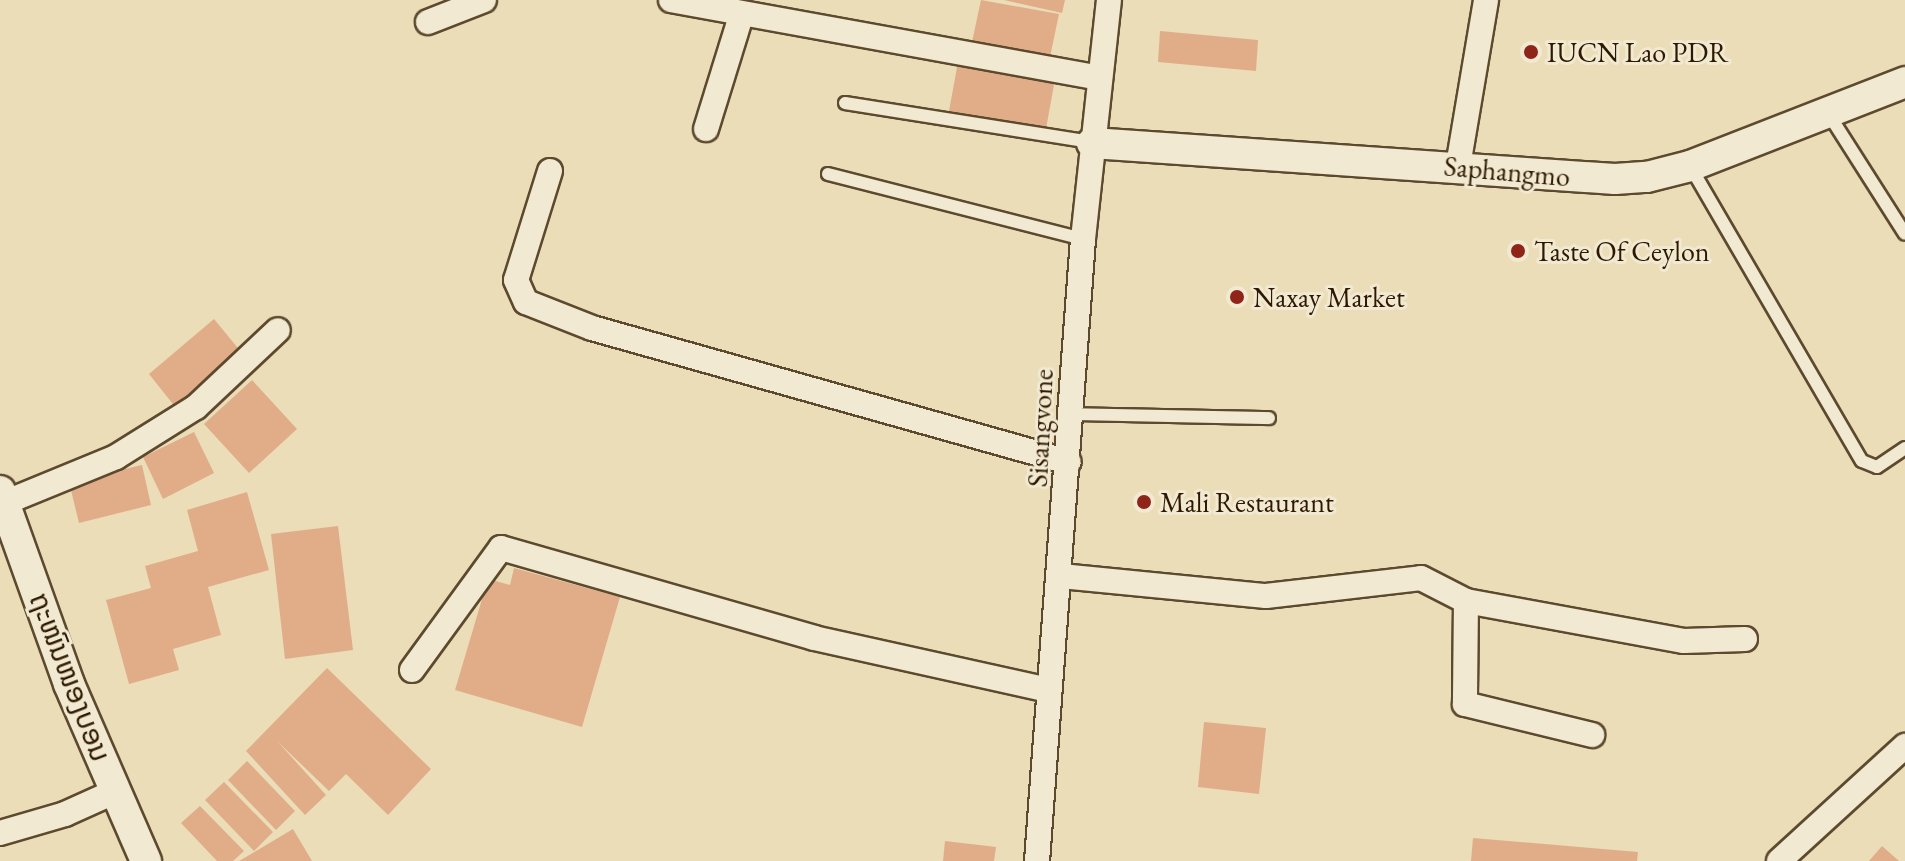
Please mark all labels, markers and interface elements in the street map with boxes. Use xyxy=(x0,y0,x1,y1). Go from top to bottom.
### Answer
place label: IUCN Lao PDR xyxy=(1547,35,1728,69)
marker: IUCN Lao PDR xyxy=(1522,43,1540,61)
street label: Saphangmo xyxy=(1443,149,1571,193)
place label: Taste Of Ceylon xyxy=(1534,234,1710,268)
marker: Taste Of Ceylon xyxy=(1509,242,1527,260)
place label: Naxay Market xyxy=(1253,280,1405,314)
marker: Naxay Market xyxy=(1228,288,1246,306)
street label: Sisangvone xyxy=(1020,368,1060,488)
place label: Mali Restaurant xyxy=(1160,485,1334,519)
marker: Mali Restaurant xyxy=(1135,493,1153,511)
street label: ຖະໜົນໜອງບອນ xyxy=(22,588,118,766)

